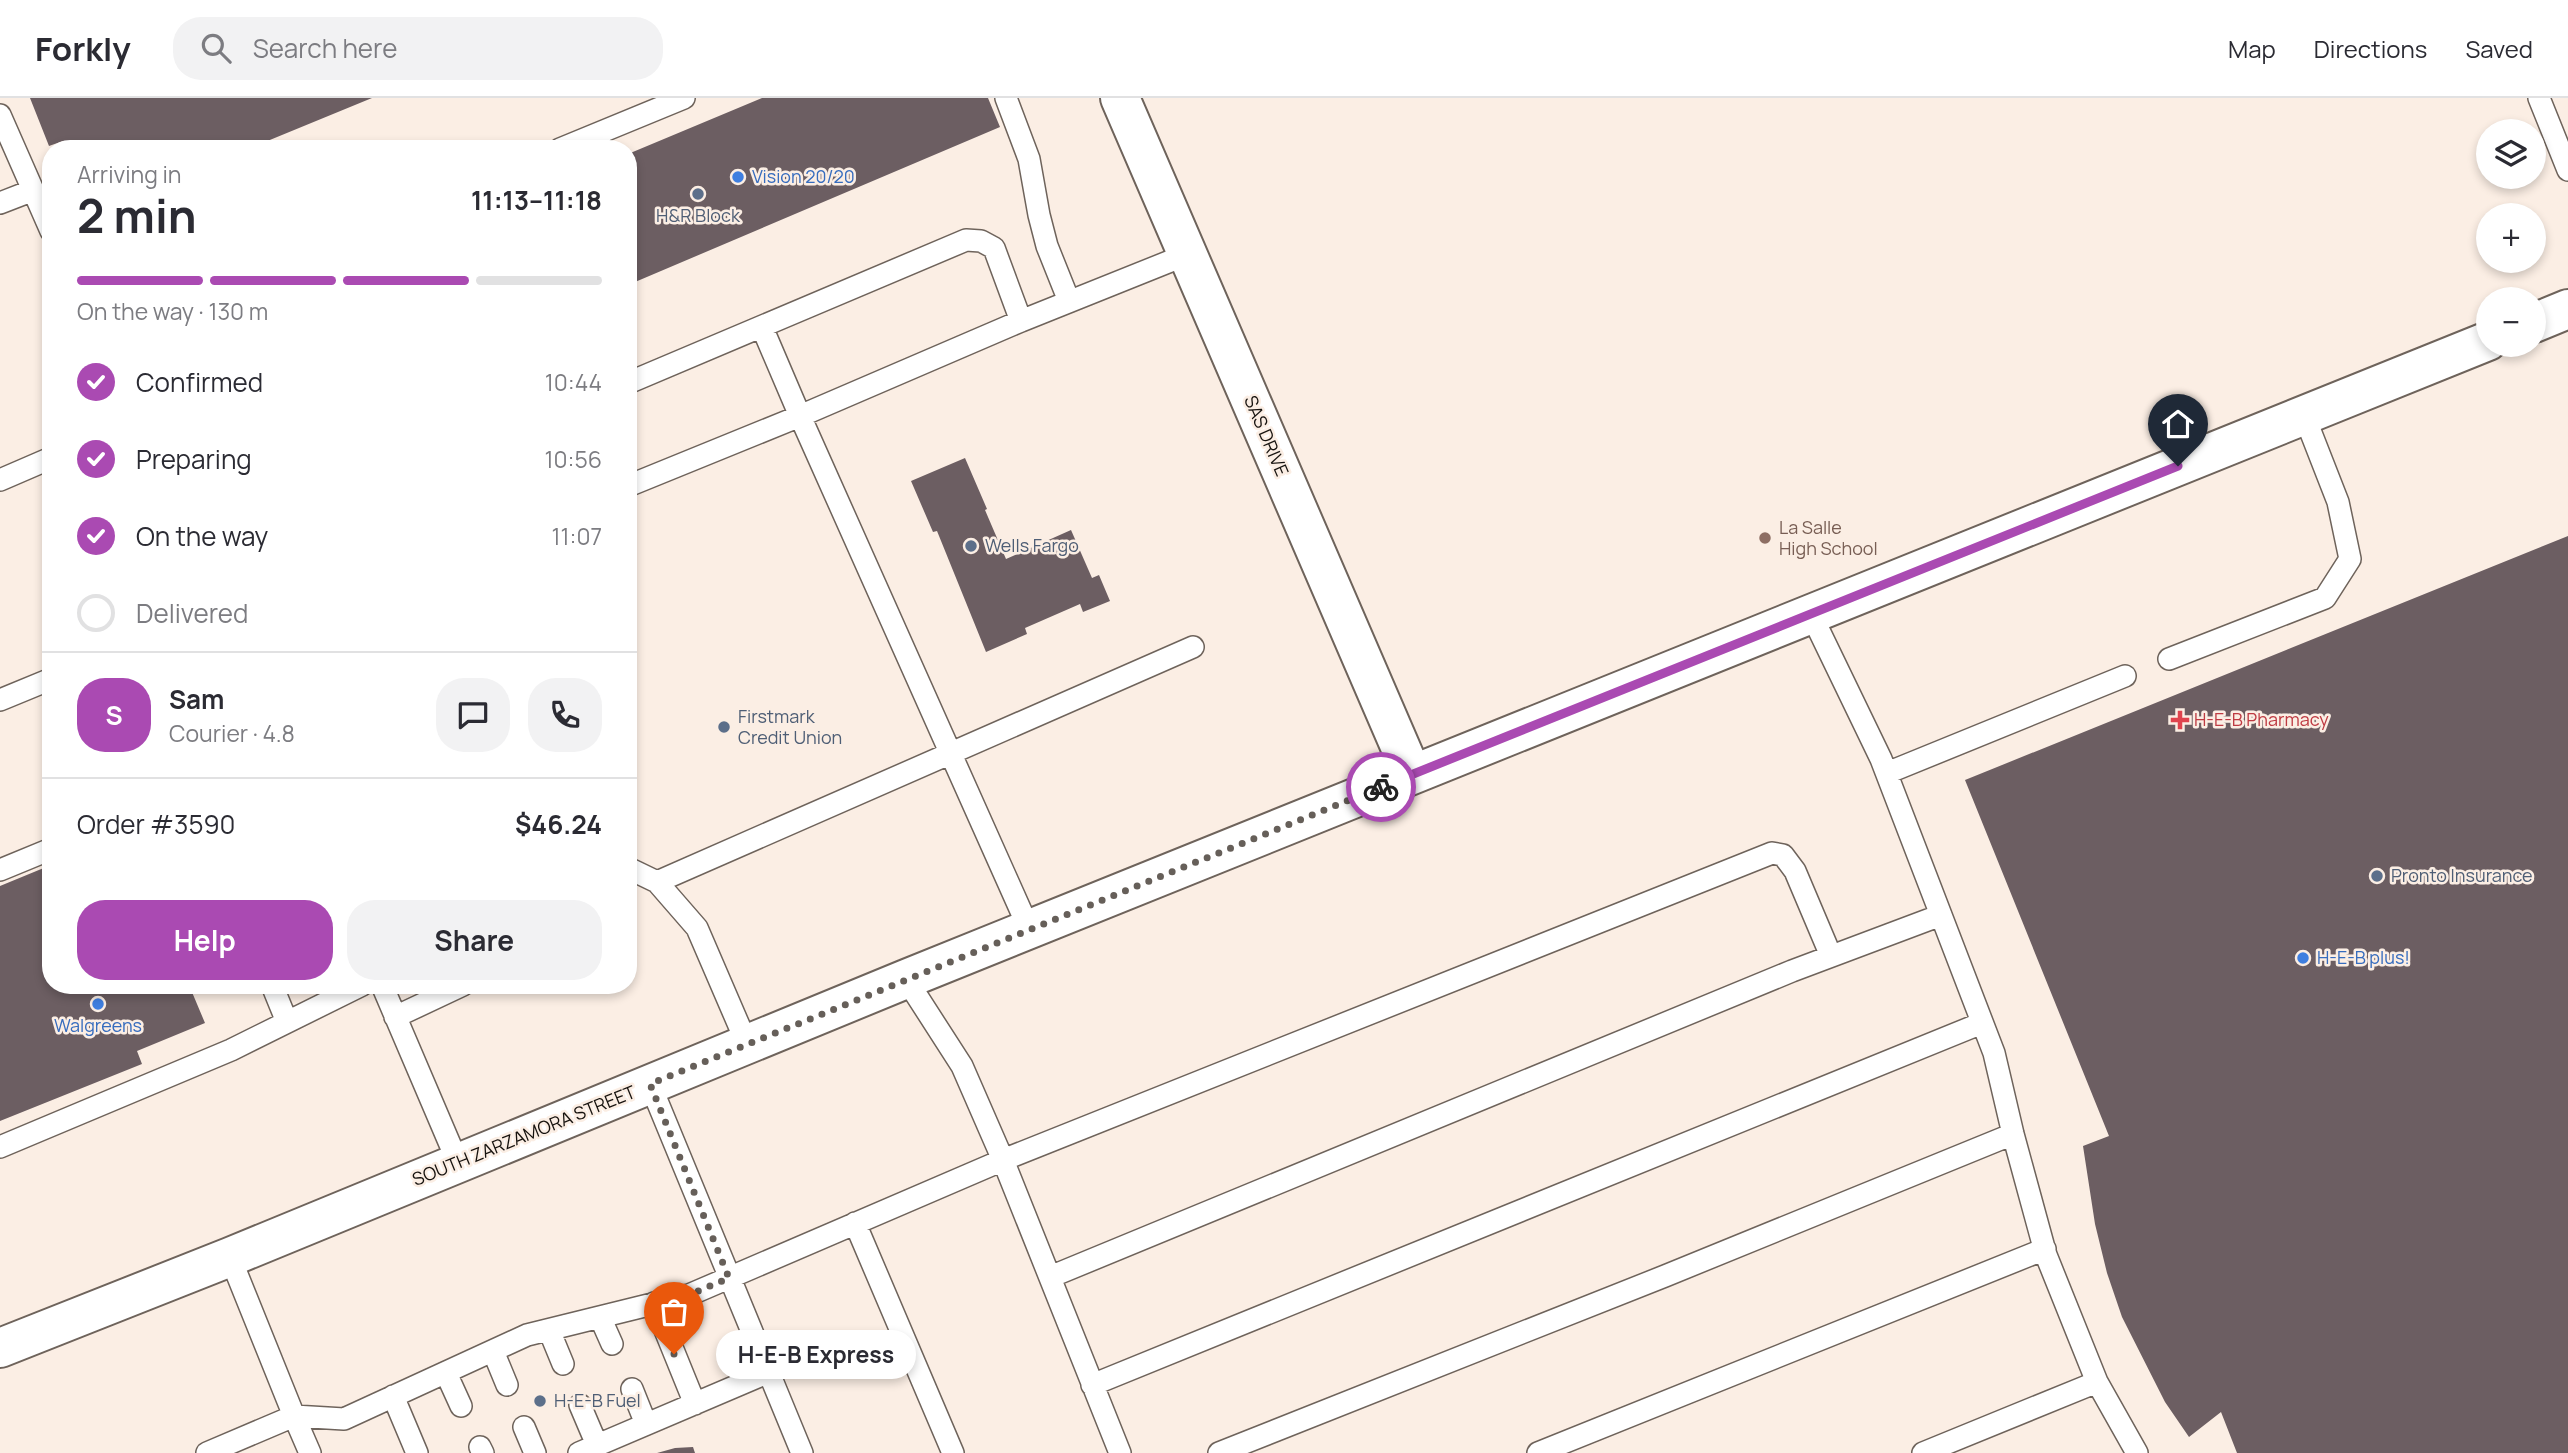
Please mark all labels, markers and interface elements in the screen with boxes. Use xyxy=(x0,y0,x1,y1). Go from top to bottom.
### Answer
search box xyxy=(173,17,663,80)
text: Forkly xyxy=(35,26,131,71)
icon: search xyxy=(197,29,235,67)
text: Search here xyxy=(253,30,397,66)
text: Map xyxy=(2228,32,2276,65)
text: Directions xyxy=(2314,32,2427,65)
text: Saved xyxy=(2465,32,2533,65)
map controls xyxy=(2476,119,2546,357)
button: layers xyxy=(2476,119,2546,189)
text: Arriving in xyxy=(77,158,182,190)
place label: Vision 20/20 xyxy=(752,164,855,188)
marker: Vision 20/20 xyxy=(730,169,746,185)
text: 11:13–11:18 xyxy=(471,182,602,218)
text: 2 min xyxy=(77,184,197,247)
marker: H&R Block xyxy=(690,186,706,202)
place label: H&R Block xyxy=(656,203,741,227)
button: + xyxy=(2476,203,2546,273)
button: − xyxy=(2476,287,2546,357)
text: On the way · 130 m xyxy=(77,295,268,327)
icon: check xyxy=(77,363,115,401)
text: Confirmed xyxy=(136,364,263,400)
text: 10:44 xyxy=(545,366,602,398)
street label: SAS DRIVE xyxy=(1239,392,1295,480)
pin xyxy=(2148,394,2208,466)
icon: home xyxy=(2159,405,2197,443)
icon: check xyxy=(77,440,115,478)
text: Preparing xyxy=(136,441,252,477)
text: 10:56 xyxy=(545,443,602,475)
place label: La Salle High School xyxy=(1779,515,1878,560)
icon: check xyxy=(77,517,115,555)
text: On the way xyxy=(136,518,268,554)
text: 11:07 xyxy=(552,520,602,552)
marker: La Salle High School xyxy=(1757,530,1773,546)
place label: Wells Fargo xyxy=(985,533,1079,557)
marker: Wells Fargo xyxy=(963,538,979,554)
text: Delivered xyxy=(136,595,248,631)
button: chat xyxy=(436,678,510,752)
button: phone xyxy=(528,678,602,752)
text: Sam xyxy=(169,681,224,717)
text: S xyxy=(105,697,123,733)
place label: Firstmark Credit Union xyxy=(738,704,842,749)
place label: H-E-B Pharmacy xyxy=(2194,707,2329,731)
marker: H-E-B Pharmacy xyxy=(2172,712,2188,728)
text: Courier · 4.8 xyxy=(169,717,295,749)
marker: Firstmark Credit Union xyxy=(716,719,732,735)
courier xyxy=(1346,752,1416,822)
icon: bike xyxy=(1362,768,1400,806)
text: Order #3590 xyxy=(77,806,235,842)
text: $46.24 xyxy=(515,806,602,842)
place label: Pronto Insurance xyxy=(2391,863,2533,887)
marker: Pronto Insurance xyxy=(2369,868,2385,884)
button: Help xyxy=(77,900,333,980)
button: Share xyxy=(347,900,602,980)
place label: H-E-B plus! xyxy=(2317,945,2410,969)
marker: H-E-B plus! xyxy=(2295,950,2311,966)
marker: Walgreens xyxy=(90,996,106,1012)
place label: Walgreens xyxy=(54,1013,142,1037)
street label: SOUTH ZARZAMORA STREET xyxy=(409,1079,639,1191)
pin xyxy=(644,1282,704,1354)
icon: bag xyxy=(655,1293,693,1331)
callout: H-E-B Express xyxy=(716,1330,916,1378)
text: H-E-B Express xyxy=(738,1338,894,1370)
place label: H-E-B Fuel xyxy=(554,1388,641,1412)
marker: H-E-B Fuel xyxy=(532,1393,548,1409)

